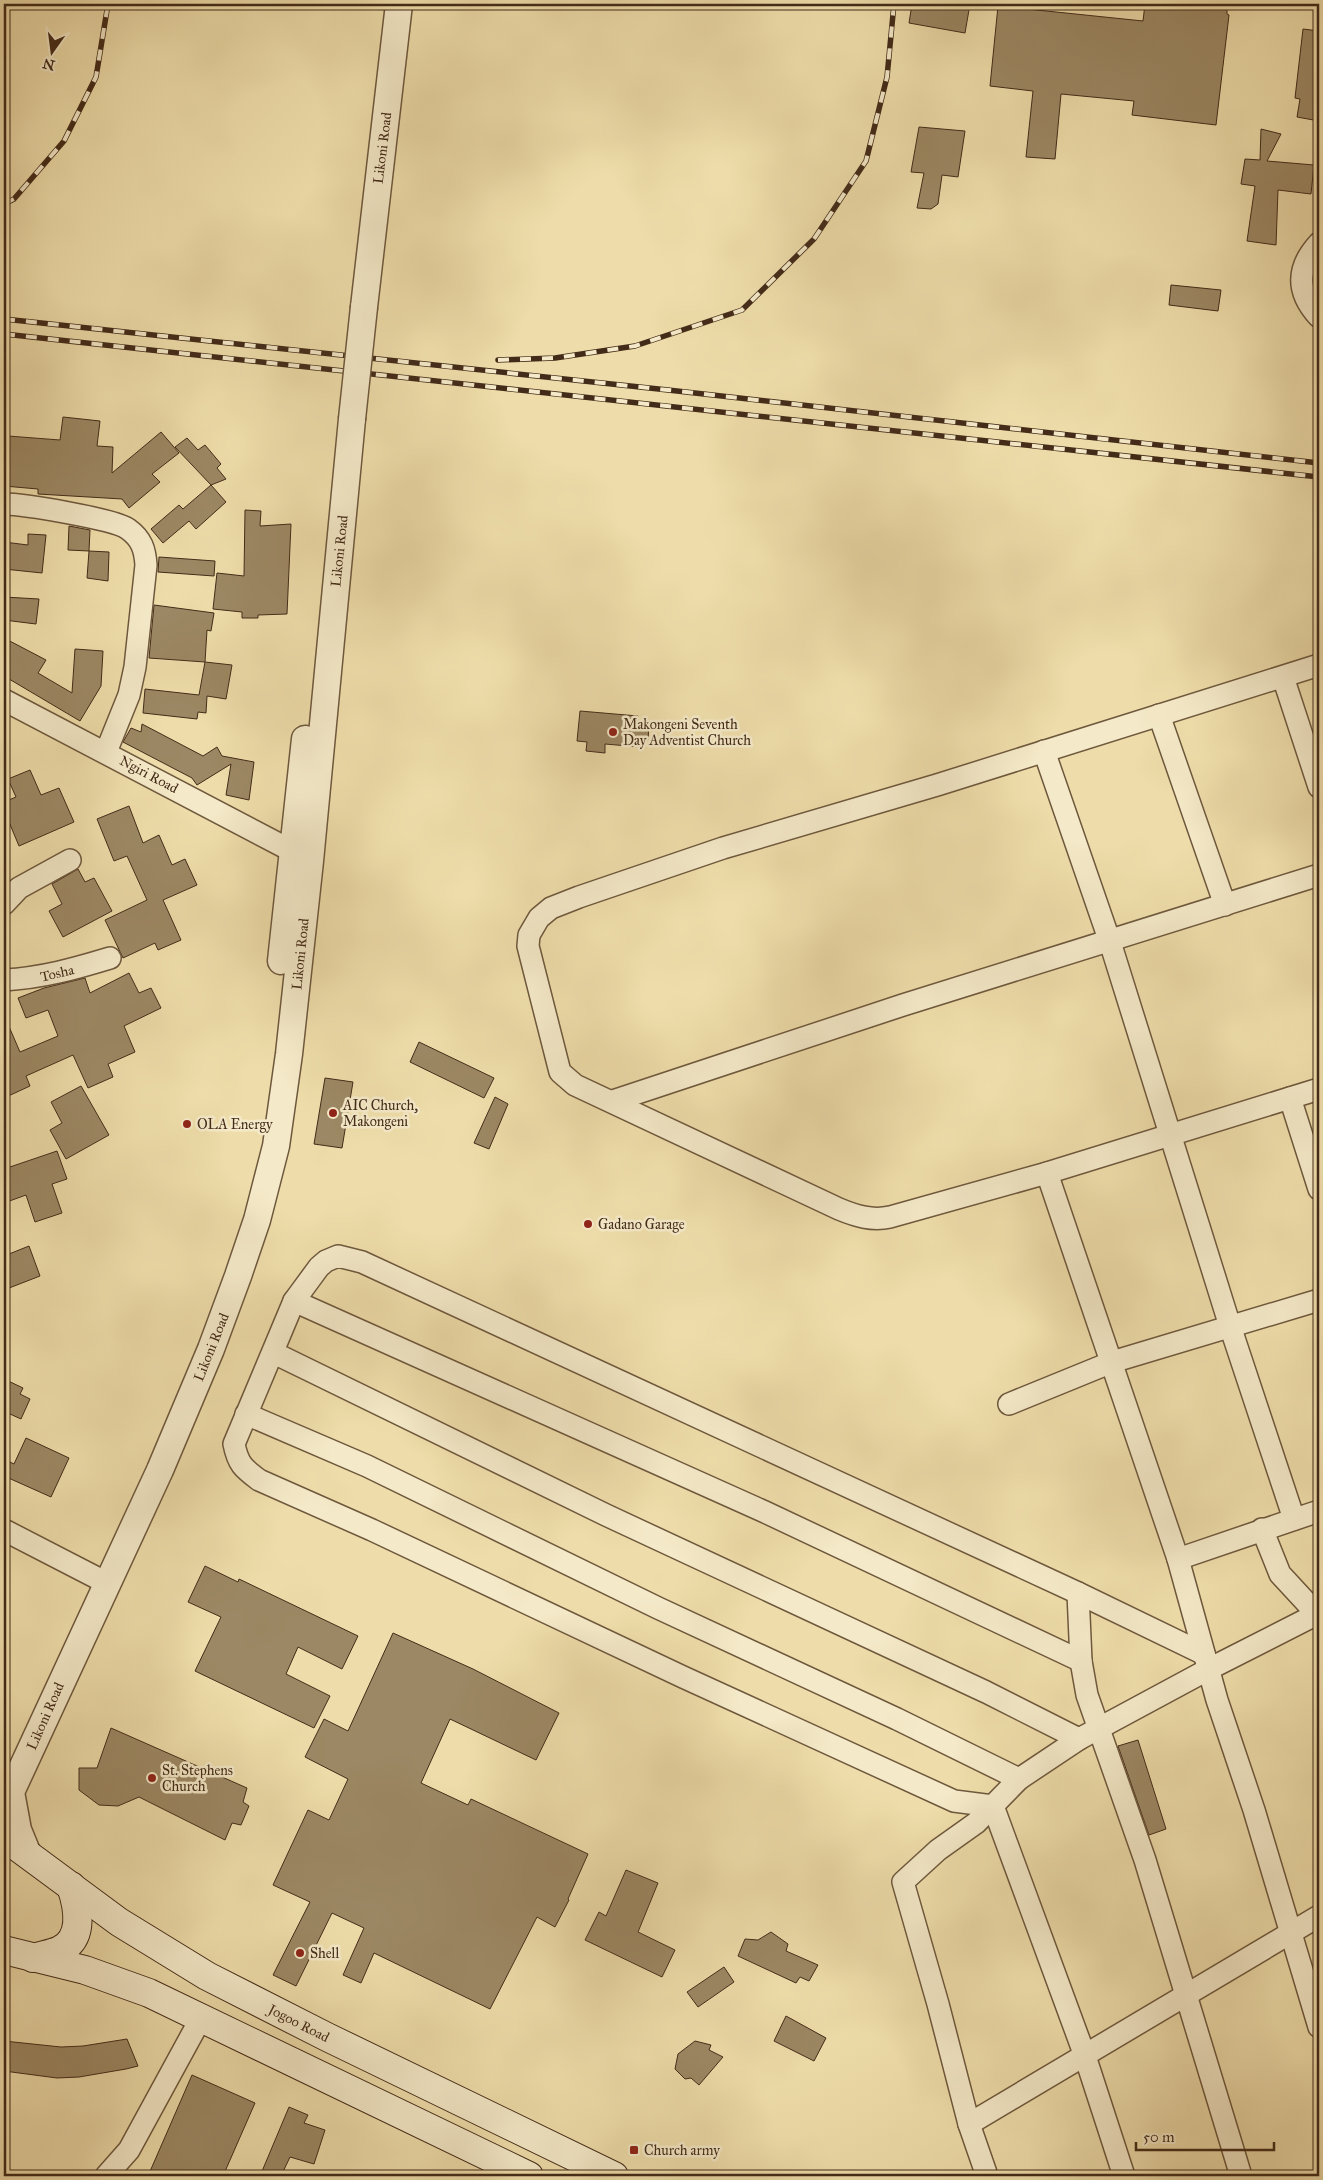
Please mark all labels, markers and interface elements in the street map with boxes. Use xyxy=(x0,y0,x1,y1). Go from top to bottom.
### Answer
north arrow xyxy=(28,28,78,78)
text: N xyxy=(41,54,57,74)
street label: Likoni Road xyxy=(370,111,395,185)
street label: Likoni Road xyxy=(327,514,352,588)
place label: Makongeni Seventh Day Adventist Church xyxy=(623,716,751,749)
marker: Makongeni Seventh Day Adventist Church xyxy=(607,726,619,738)
street label: Ngiri Road xyxy=(117,752,181,797)
street label: Likoni Road xyxy=(288,917,313,991)
street label: Tosha xyxy=(38,961,76,986)
place label: AIC Church, Makongeni xyxy=(342,1097,418,1130)
marker: AIC Church, Makongeni xyxy=(327,1107,339,1119)
place label: OLA Energy xyxy=(197,1116,273,1133)
marker: OLA Energy xyxy=(181,1118,193,1130)
place label: Gadano Garage xyxy=(598,1216,685,1233)
marker: Gadano Garage xyxy=(582,1218,594,1230)
street label: Likoni Road xyxy=(190,1311,233,1384)
street label: Likoni Road xyxy=(23,1680,68,1753)
place label: St. Stephens Church xyxy=(162,1762,233,1795)
marker: St. Stephens Church xyxy=(146,1772,158,1784)
place label: Shell xyxy=(310,1945,339,1962)
marker: Shell xyxy=(294,1947,306,1959)
street label: Jogoo Road xyxy=(263,2000,332,2047)
scale bar xyxy=(1136,2120,1273,2152)
text: 50 m xyxy=(1143,2128,1175,2146)
place label: Church army xyxy=(644,2142,720,2159)
marker: Church army xyxy=(628,2144,640,2156)

